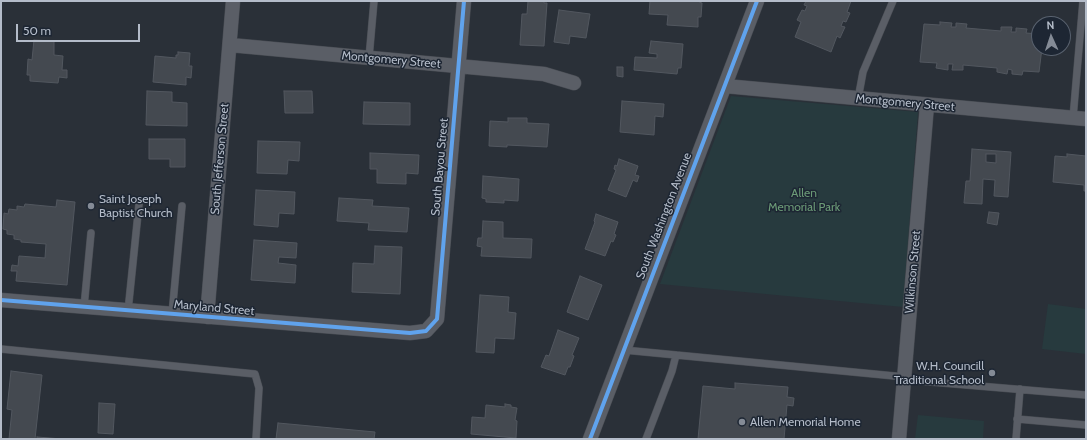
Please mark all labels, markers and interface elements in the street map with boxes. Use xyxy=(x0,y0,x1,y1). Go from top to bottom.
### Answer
scale bar xyxy=(18,16,142,42)
north arrow xyxy=(1031,16,1071,56)
text: N xyxy=(1046,18,1055,32)
text: 50 m xyxy=(23,23,51,38)
street label: Montgomery Street xyxy=(341,48,441,72)
street label: Montgomery Street xyxy=(855,91,955,115)
street label: South Jefferson Street xyxy=(208,103,232,215)
street label: South Bayou Street xyxy=(429,117,451,217)
street label: South Washington Avenue xyxy=(633,151,695,281)
park label: Allen Memorial Park xyxy=(768,186,840,214)
place label: Saint Joseph Baptist Church xyxy=(99,192,173,220)
marker: Saint Joseph Baptist Church xyxy=(86,201,96,211)
street label: Wilkinson Street xyxy=(902,230,924,314)
street label: Maryland Street xyxy=(173,297,255,319)
place label: W.H. Councill Traditional School xyxy=(894,359,984,387)
marker: W.H. Councill Traditional School xyxy=(987,368,997,378)
place label: Allen Memorial Home xyxy=(750,415,861,429)
marker: Allen Memorial Home xyxy=(737,417,747,427)

